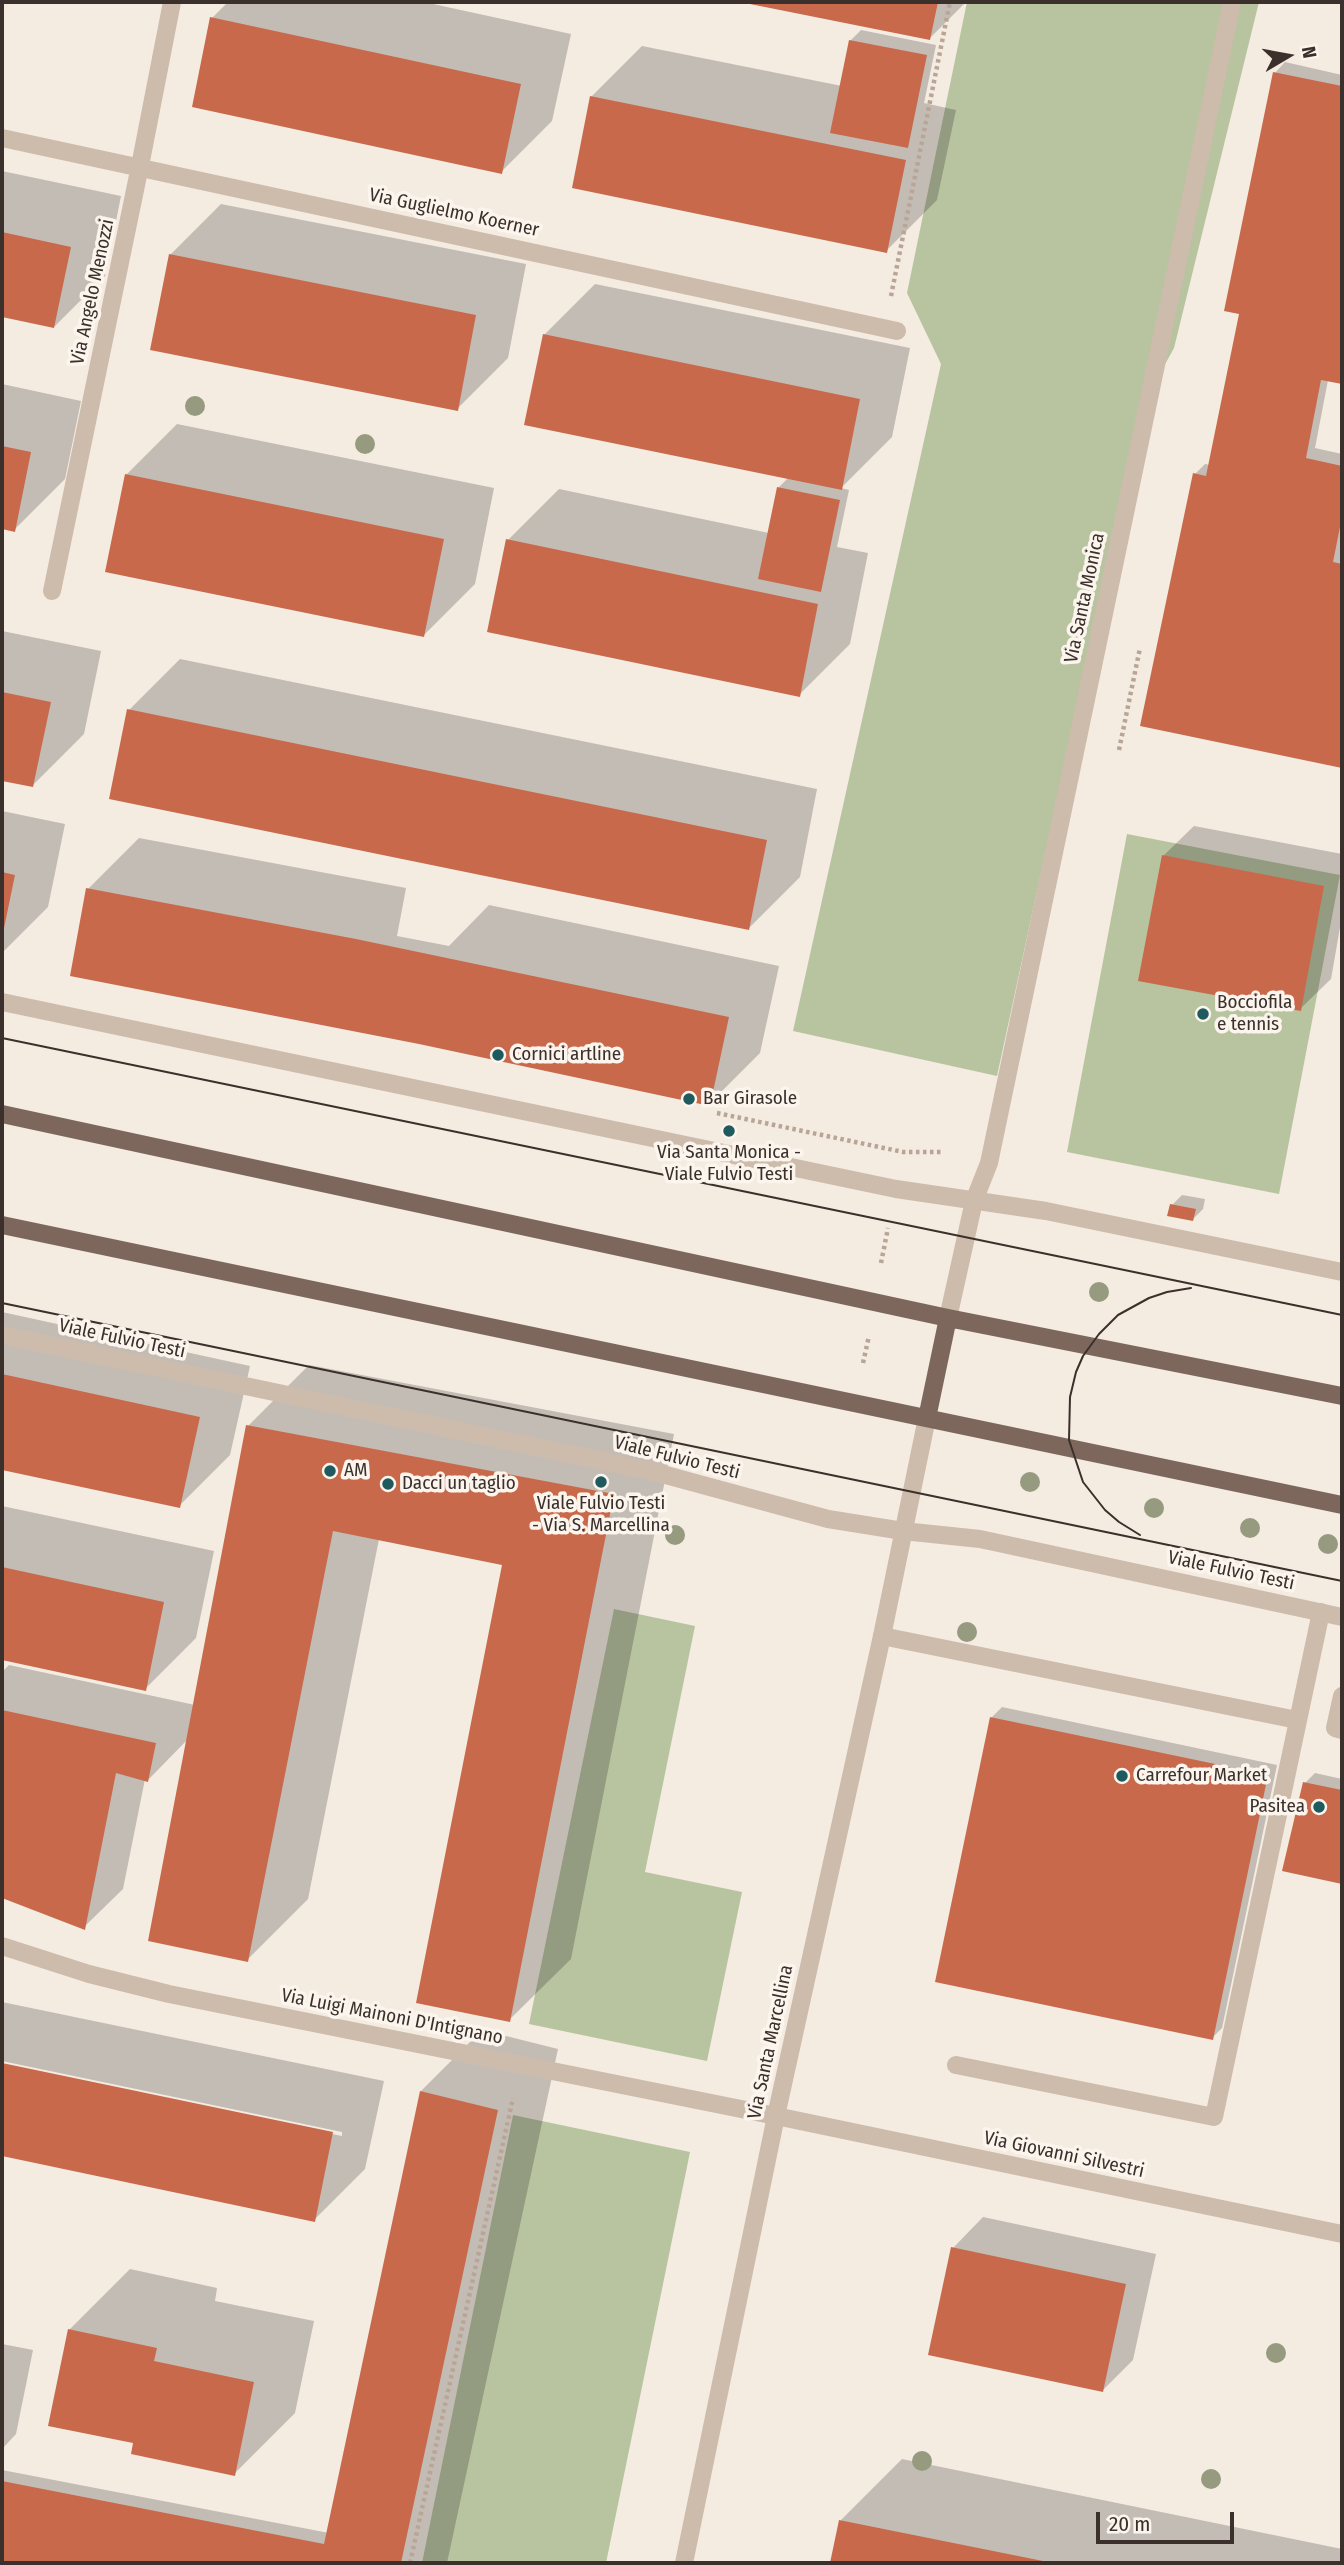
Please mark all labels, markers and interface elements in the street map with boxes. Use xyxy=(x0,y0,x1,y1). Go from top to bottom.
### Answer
north arrow xyxy=(1253,21,1323,91)
text: N xyxy=(1297,45,1321,60)
street label: Via Guglielmo Koerner xyxy=(367,184,541,242)
street label: Via Angelo Menozzi xyxy=(66,217,120,367)
street label: Via Santa Monica xyxy=(1060,531,1110,665)
place label: Bocciofila e tennis xyxy=(1217,992,1292,1036)
marker: Bocciofila e tennis xyxy=(1195,1006,1211,1022)
place label: Cornici artline xyxy=(512,1044,621,1066)
marker: Cornici artline xyxy=(490,1047,506,1063)
place label: Bar Girasole xyxy=(703,1088,797,1110)
marker: Bar Girasole xyxy=(681,1091,697,1107)
marker: Via Santa Monica - Viale Fulvio Testi xyxy=(721,1123,737,1139)
place label: Via Santa Monica - Viale Fulvio Testi xyxy=(657,1142,801,1186)
street label: Viale Fulvio Testi xyxy=(57,1314,187,1364)
street label: Viale Fulvio Testi xyxy=(612,1431,742,1485)
place label: AM xyxy=(344,1460,368,1482)
marker: AM xyxy=(322,1463,338,1479)
place label: Dacci un taglio xyxy=(402,1473,516,1495)
marker: Viale Fulvio Testi - Via S. Marcellina xyxy=(593,1474,609,1490)
marker: Dacci un taglio xyxy=(380,1476,396,1492)
place label: Viale Fulvio Testi - Via S. Marcellina xyxy=(532,1493,670,1537)
street label: Viale Fulvio Testi xyxy=(1166,1546,1296,1596)
place label: Carrefour Market xyxy=(1136,1765,1267,1787)
marker: Carrefour Market xyxy=(1114,1768,1130,1784)
place label: Pasitea xyxy=(1250,1796,1305,1818)
marker: Pasitea xyxy=(1311,1799,1327,1815)
street label: Via Santa Marcellina xyxy=(744,1963,798,2121)
street label: Via Luigi Mainoni D'Intignano xyxy=(279,1984,505,2050)
street label: Via Giovanni Silvestri xyxy=(982,2127,1146,2183)
scale bar xyxy=(1099,2498,1237,2542)
text: 20 m xyxy=(1109,2511,1150,2537)

